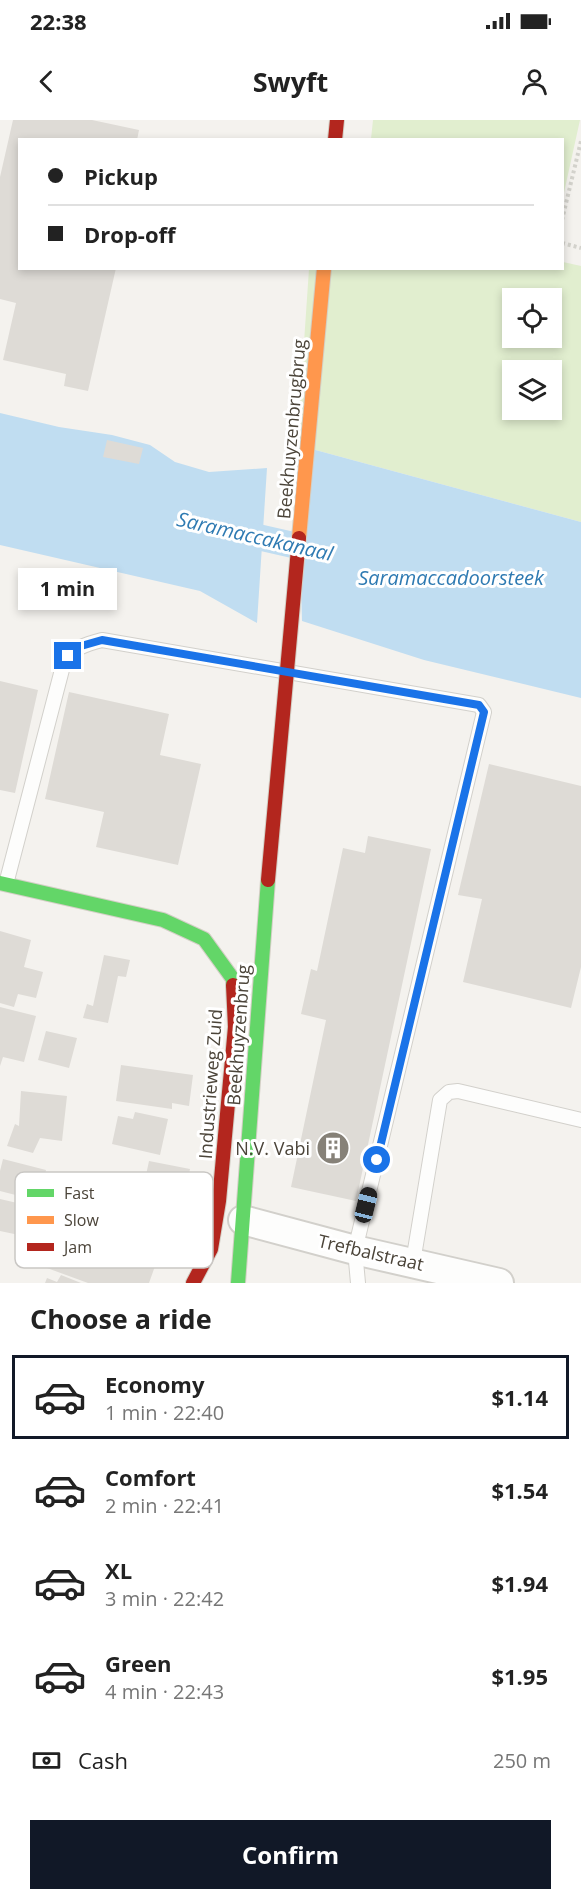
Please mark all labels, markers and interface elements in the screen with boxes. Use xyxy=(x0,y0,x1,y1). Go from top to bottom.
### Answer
text: 22:38 xyxy=(30,6,87,36)
text: Swyft xyxy=(253,63,328,100)
icon: back xyxy=(30,65,63,98)
icon: person xyxy=(518,65,551,98)
text: Pickup xyxy=(84,161,158,191)
text: Drop-off xyxy=(84,219,176,249)
map controls xyxy=(502,288,562,420)
button: locate xyxy=(502,288,562,348)
street label: Beekhuyzenbrugbrug xyxy=(271,338,311,520)
button: layers xyxy=(502,360,562,420)
water label: Saramaccakanaal xyxy=(174,505,336,567)
water label: Saramaccadoorsteek xyxy=(358,564,545,591)
callout: 1 min xyxy=(19,569,118,611)
text: 1 min xyxy=(40,575,95,602)
route end xyxy=(54,642,81,669)
street label: Beekhuyzenbrug xyxy=(221,964,255,1106)
street label: Industrieweg Zuid xyxy=(193,1008,227,1160)
building icon: N.V. Vabi xyxy=(315,1130,351,1166)
place label: N.V. Vabi xyxy=(235,1136,310,1160)
route start xyxy=(363,1146,390,1173)
legend xyxy=(15,1172,213,1268)
text: Fast xyxy=(64,1182,95,1204)
car xyxy=(353,1185,379,1225)
text: Slow xyxy=(64,1209,99,1231)
street label: Trefbalstraat xyxy=(316,1228,426,1276)
text: Jam xyxy=(62,1236,92,1258)
text: Choose a ride xyxy=(30,1300,212,1337)
text: Economy xyxy=(105,1369,204,1399)
icon: car xyxy=(33,1370,87,1424)
text: $1.14 xyxy=(491,1382,548,1412)
text: 1 min · 22:40 xyxy=(105,1399,224,1426)
text: Comfort xyxy=(105,1462,196,1492)
icon: car xyxy=(33,1463,87,1517)
text: $1.54 xyxy=(491,1475,548,1505)
text: 2 min · 22:41 xyxy=(105,1492,224,1519)
text: XL xyxy=(105,1555,132,1585)
icon: car xyxy=(33,1556,87,1610)
text: $1.94 xyxy=(491,1568,548,1598)
text: 3 min · 22:42 xyxy=(105,1585,224,1612)
text: Green xyxy=(105,1648,171,1678)
icon: car xyxy=(33,1649,87,1703)
text: $1.95 xyxy=(491,1661,548,1691)
text: 4 min · 22:43 xyxy=(105,1678,224,1705)
icon: cash xyxy=(30,1744,63,1777)
text: Cash xyxy=(78,1745,128,1775)
text: 250 m xyxy=(493,1747,551,1774)
button: Confirm xyxy=(30,1820,551,1889)

